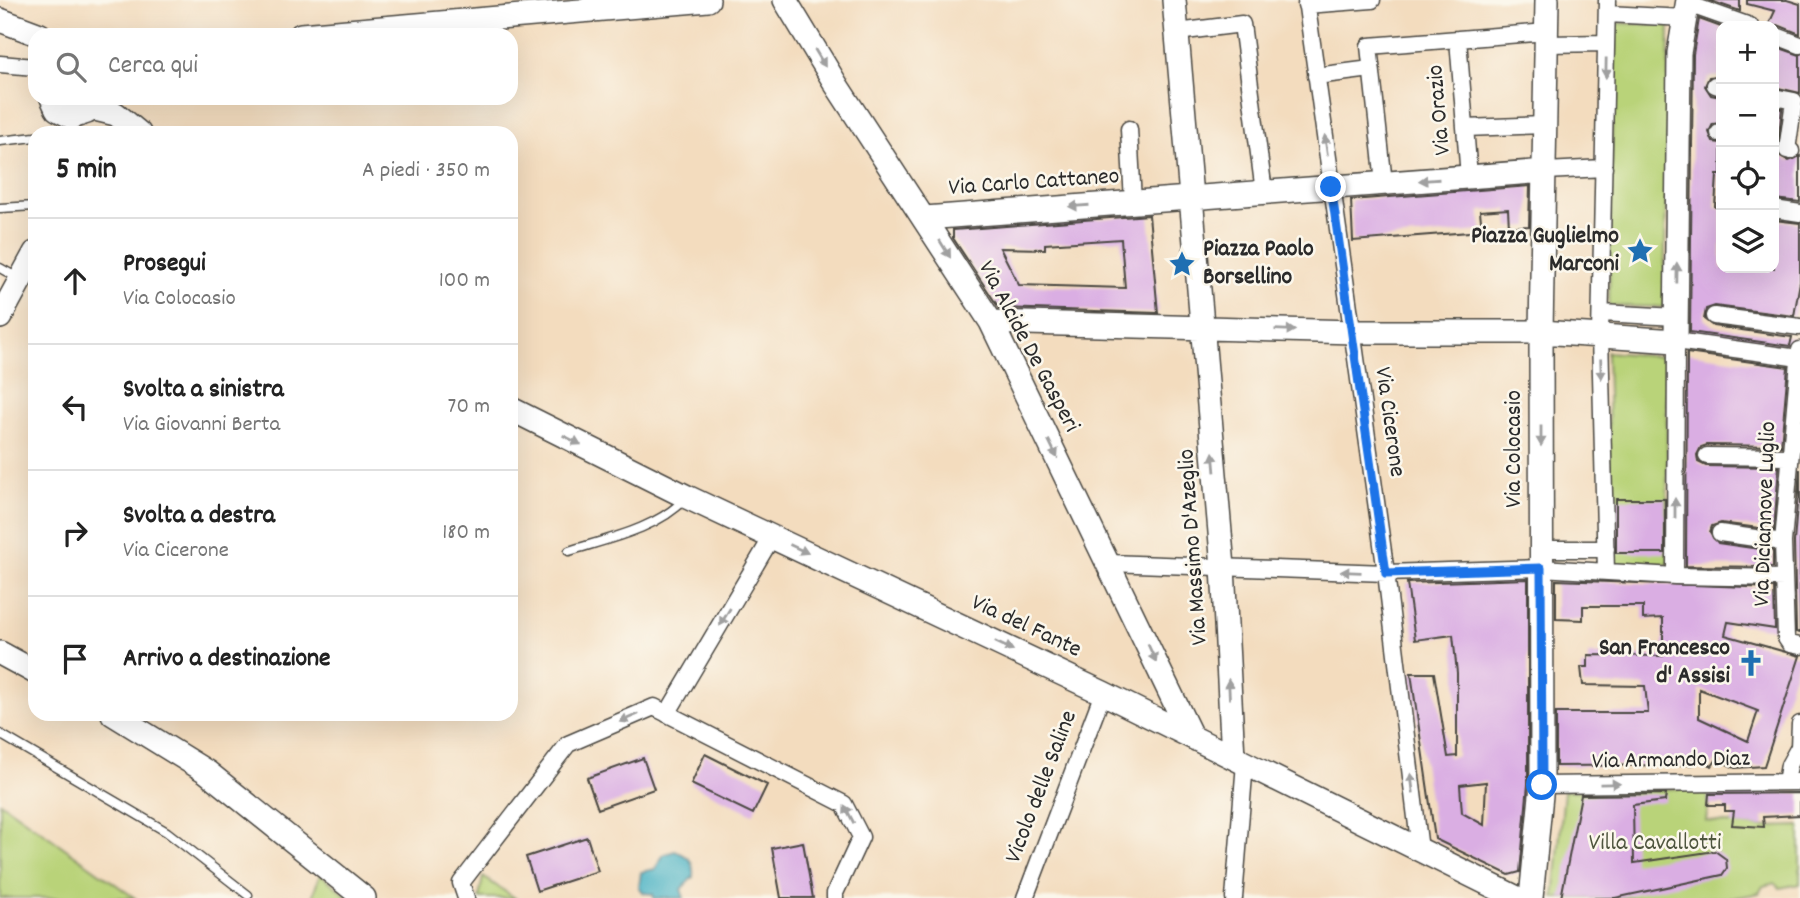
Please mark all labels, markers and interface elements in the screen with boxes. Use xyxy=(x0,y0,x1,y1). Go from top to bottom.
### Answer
map controls xyxy=(1716,21,1779,273)
button: + xyxy=(1716,21,1779,84)
search box xyxy=(28,28,518,105)
icon: search xyxy=(52,48,90,86)
text: Cerca qui xyxy=(108,48,198,85)
one-way arrow xyxy=(814,49,827,68)
one-way arrow xyxy=(1600,57,1611,79)
street label: Via Orazio xyxy=(1419,63,1461,157)
button: − xyxy=(1716,84,1779,147)
one-way arrow xyxy=(1320,133,1331,155)
button: locate xyxy=(1716,147,1779,210)
text: 5 min xyxy=(56,150,117,193)
text: A piedi · 350 m xyxy=(362,155,490,188)
street label: Via Carlo Cattaneo xyxy=(948,160,1120,206)
route end xyxy=(1315,171,1346,202)
one-way arrow xyxy=(1418,175,1440,186)
one-way arrow xyxy=(1068,201,1090,212)
button: layers xyxy=(1716,210,1779,273)
place label: Piazza Guglielmo Marconi xyxy=(1471,220,1620,282)
place label: Piazza Paolo Borsellino xyxy=(1203,233,1314,295)
place icon: Piazza Guglielmo Marconi xyxy=(1625,236,1655,266)
one-way arrow xyxy=(938,239,951,259)
text: Prosegui xyxy=(123,246,206,283)
place icon: Piazza Paolo Borsellino xyxy=(1167,249,1197,279)
street label: Via Alcide De Gasperi xyxy=(968,255,1088,439)
icon: ahead xyxy=(56,262,94,300)
one-way arrow xyxy=(1671,262,1683,284)
text: 100 m xyxy=(439,265,490,298)
text: Via Colocasio xyxy=(123,283,236,316)
one-way arrow xyxy=(1274,324,1296,335)
one-way arrow xyxy=(1595,358,1606,380)
street label: Via Cicerone xyxy=(1364,365,1414,479)
text: Svolta a sinistra xyxy=(123,372,284,409)
icon: left xyxy=(56,388,94,426)
street label: Via Colocasio xyxy=(1498,390,1532,508)
text: 70 m xyxy=(448,391,490,424)
text: Via Giovanni Berta xyxy=(123,409,280,442)
street label: Via Diciannove Luglio xyxy=(1746,421,1786,607)
one-way arrow xyxy=(1535,425,1547,447)
one-way arrow xyxy=(562,434,582,446)
one-way arrow xyxy=(1047,439,1059,459)
street label: Via Massimo D'Azeglio xyxy=(1170,448,1218,646)
one-way arrow xyxy=(1208,451,1219,473)
one-way arrow xyxy=(1669,497,1681,519)
text: Svolta a destra xyxy=(123,498,275,535)
icon: right xyxy=(56,514,94,552)
text: 180 m xyxy=(442,517,490,550)
text: Via Cicerone xyxy=(123,535,229,568)
one-way arrow xyxy=(789,544,809,555)
one-way arrow xyxy=(1339,566,1361,577)
street label: Via del Fante xyxy=(965,587,1087,667)
one-way arrow xyxy=(718,607,731,626)
place label: San Francesco d' Assisi xyxy=(1599,632,1731,694)
icon: arrive xyxy=(56,640,94,678)
text: Arrivo a destinazione xyxy=(123,641,331,678)
one-way arrow xyxy=(994,641,1015,652)
one-way arrow xyxy=(1147,643,1158,664)
church icon: San Francesco d' Assisi xyxy=(1736,648,1766,678)
one-way arrow xyxy=(1223,678,1234,700)
street label: Vicolo delle Saline xyxy=(997,706,1087,868)
one-way arrow xyxy=(619,712,639,724)
street label: Via Armando Diaz xyxy=(1592,743,1750,779)
route start xyxy=(1526,769,1557,800)
one-way arrow xyxy=(1406,772,1417,794)
one-way arrow xyxy=(1599,779,1621,790)
one-way arrow xyxy=(843,804,855,824)
park label: Villa Cavallotti xyxy=(1589,827,1721,861)

